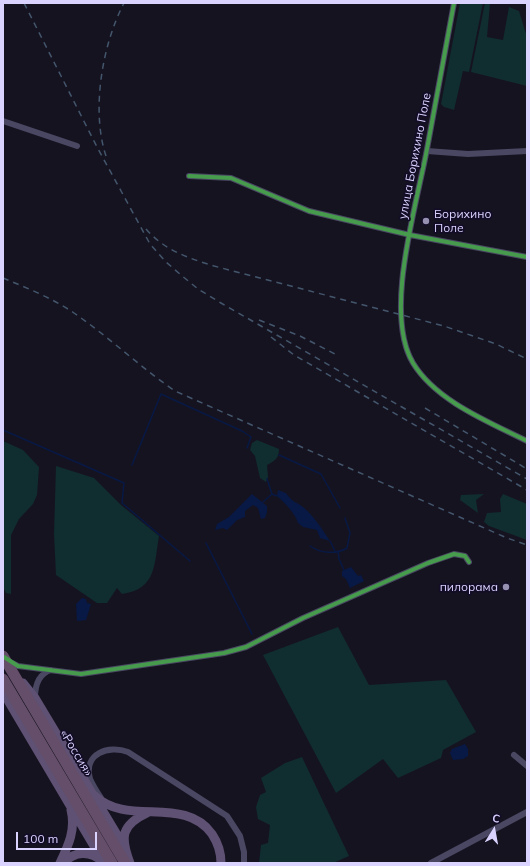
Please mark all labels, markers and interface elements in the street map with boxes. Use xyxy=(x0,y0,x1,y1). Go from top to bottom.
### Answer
street label: улица Борихино Поле xyxy=(396,92,434,220)
place label: Борихино Поле xyxy=(434,207,491,235)
marker: Борихино Поле xyxy=(421,216,431,226)
place label: пилорама xyxy=(440,580,498,594)
marker: пилорама xyxy=(501,582,511,592)
street label: «Россия» xyxy=(57,727,95,779)
north arrow xyxy=(474,810,514,850)
text: С xyxy=(491,811,501,826)
scale bar xyxy=(18,824,99,850)
text: 100 m xyxy=(23,831,58,846)

